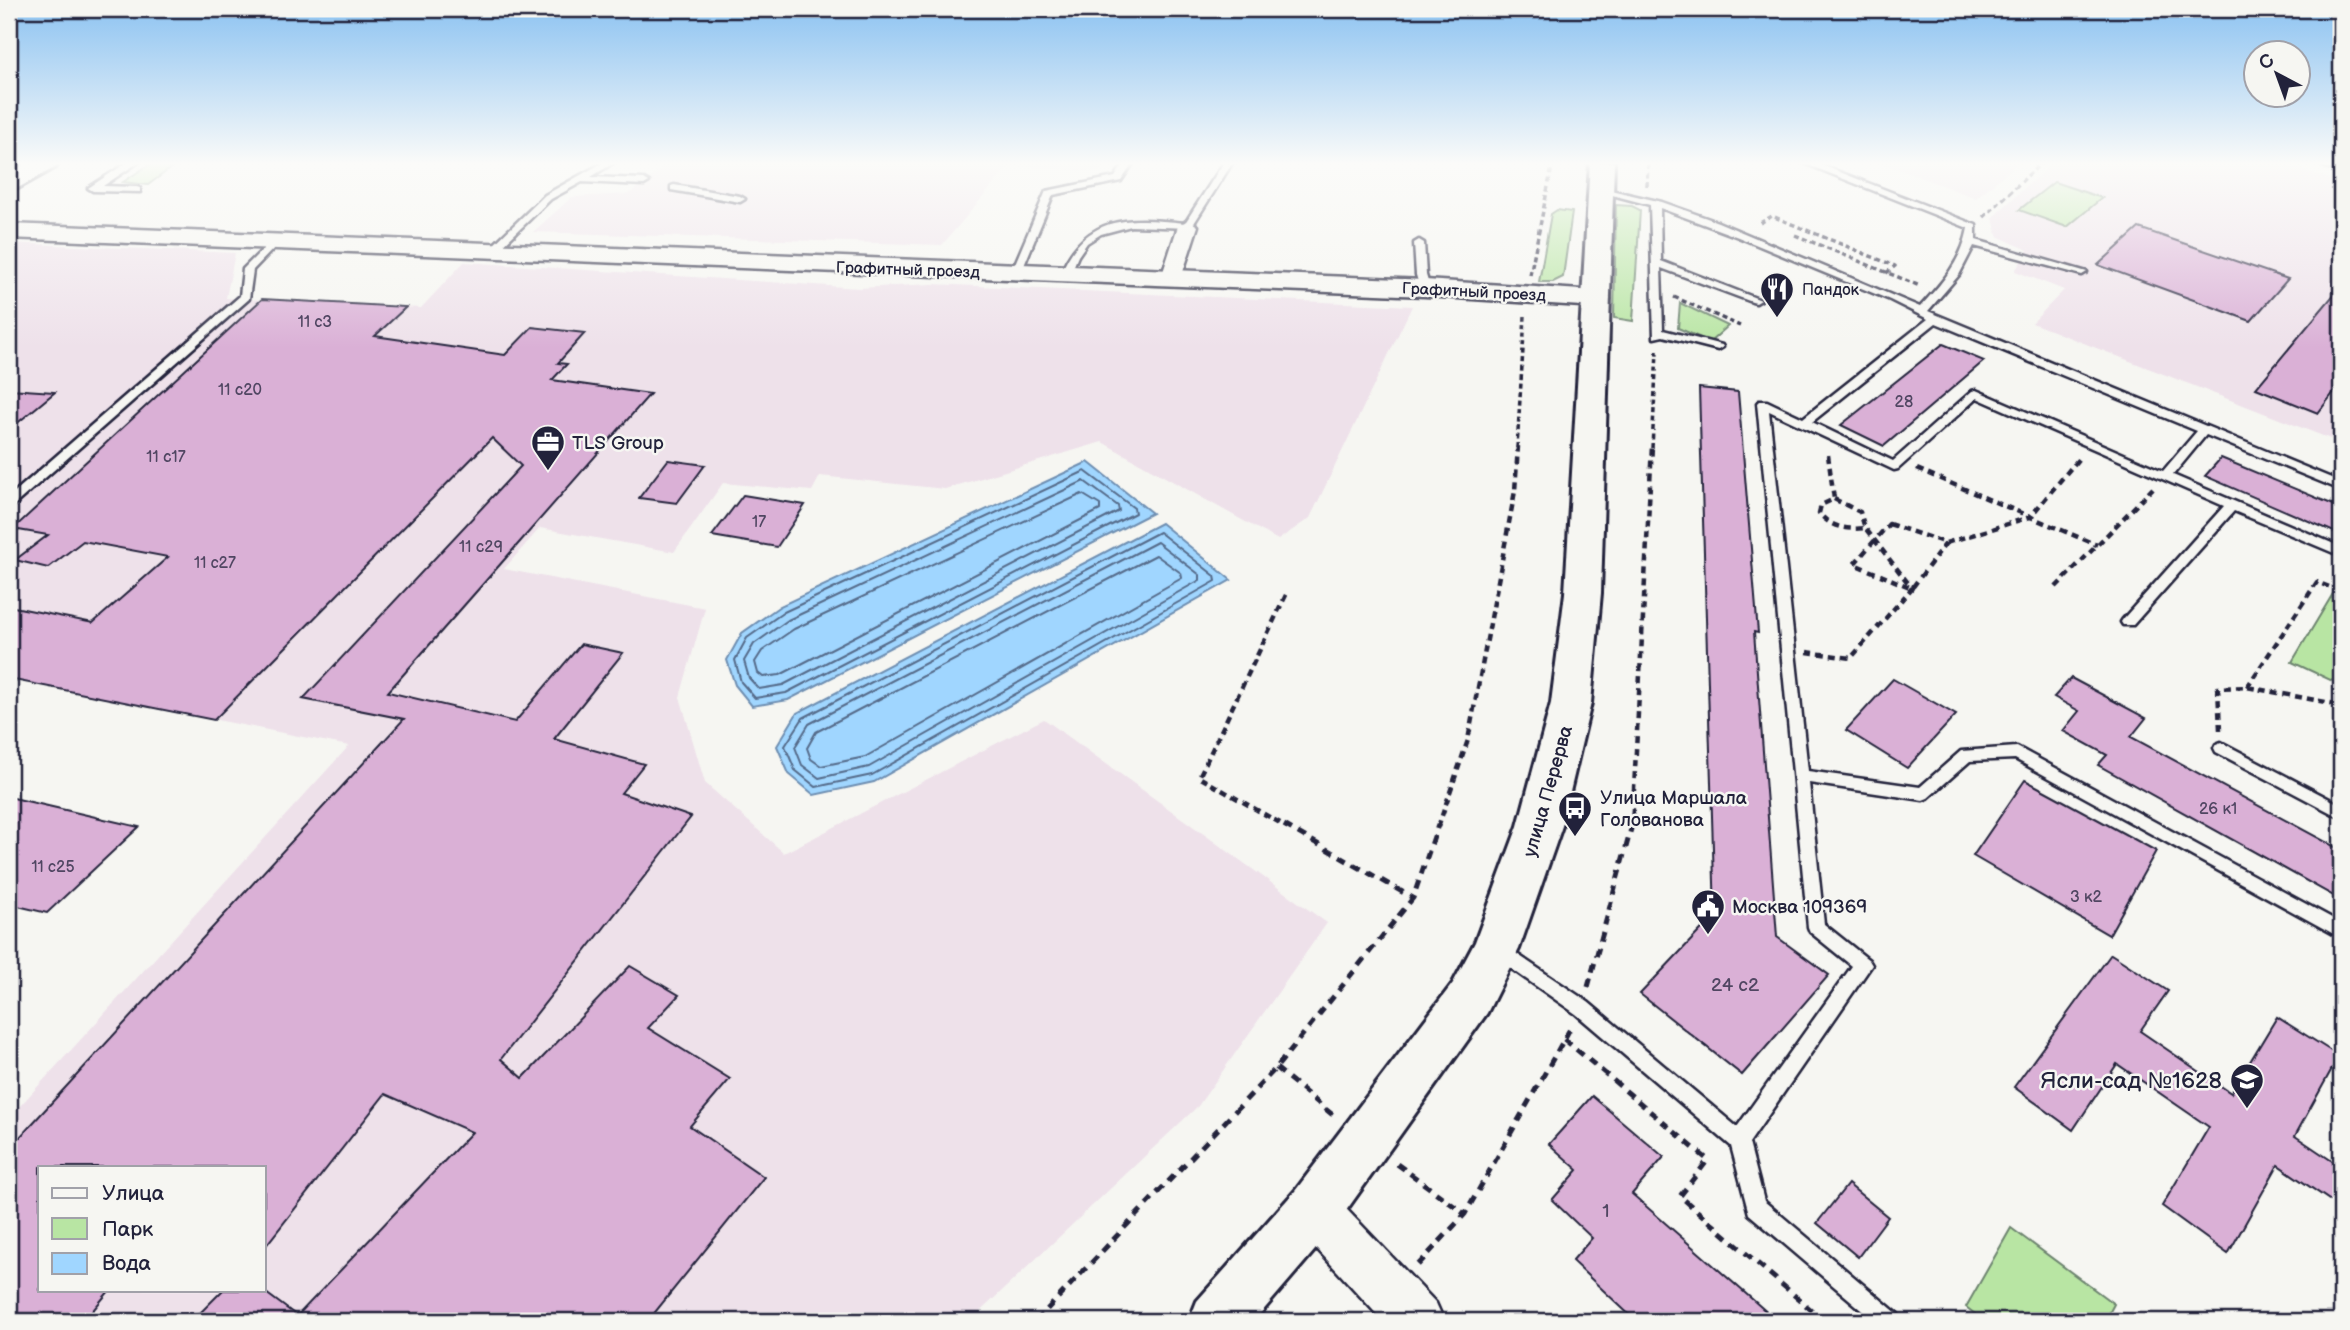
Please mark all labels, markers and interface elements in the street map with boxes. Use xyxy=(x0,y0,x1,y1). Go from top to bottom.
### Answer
north arrow xyxy=(2242,38,2312,108)
text: С xyxy=(2254,49,2279,75)
street label: Графитный проезд xyxy=(836,258,981,283)
restaurant icon: Пандок xyxy=(1758,270,1796,319)
street label: Графитный проезд xyxy=(1401,279,1547,306)
place label: Пандок xyxy=(1802,281,1860,300)
house number: 11 с3 xyxy=(298,313,332,332)
house number: 11 c20 xyxy=(218,381,262,400)
house number: 28 xyxy=(1895,393,1913,412)
office icon: TLS Group xyxy=(529,423,567,472)
place label: TLS Group xyxy=(572,432,664,455)
house number: 11 c17 xyxy=(146,448,186,467)
house number: 17 xyxy=(752,513,766,532)
house number: 11 c29 xyxy=(459,538,503,557)
house number: 11 с27 xyxy=(194,554,236,573)
street label: улица Перерва xyxy=(1519,723,1578,860)
place label: Улица Маршала Голованова xyxy=(1600,787,1747,832)
bus stop icon: Улица Маршала Голованова xyxy=(1556,789,1594,838)
house number: 26 к1 xyxy=(2199,800,2237,819)
house number: 11 с25 xyxy=(31,858,75,877)
public building icon: Москва 109369 xyxy=(1689,887,1727,936)
house number: 3 к2 xyxy=(2070,888,2103,907)
place label: Москва 109369 xyxy=(1732,896,1867,919)
house number: 24 с2 xyxy=(1711,974,1760,997)
school or university icon: Ясли-сад №1628 xyxy=(2228,1061,2266,1110)
place label: Ясли-сад №1628 xyxy=(2041,1067,2222,1095)
legend xyxy=(38,1166,266,1292)
text: Улица xyxy=(102,1181,165,1206)
house number: 1 xyxy=(1602,1200,1610,1223)
text: Парк xyxy=(102,1217,153,1242)
text: Вода xyxy=(102,1251,151,1276)

